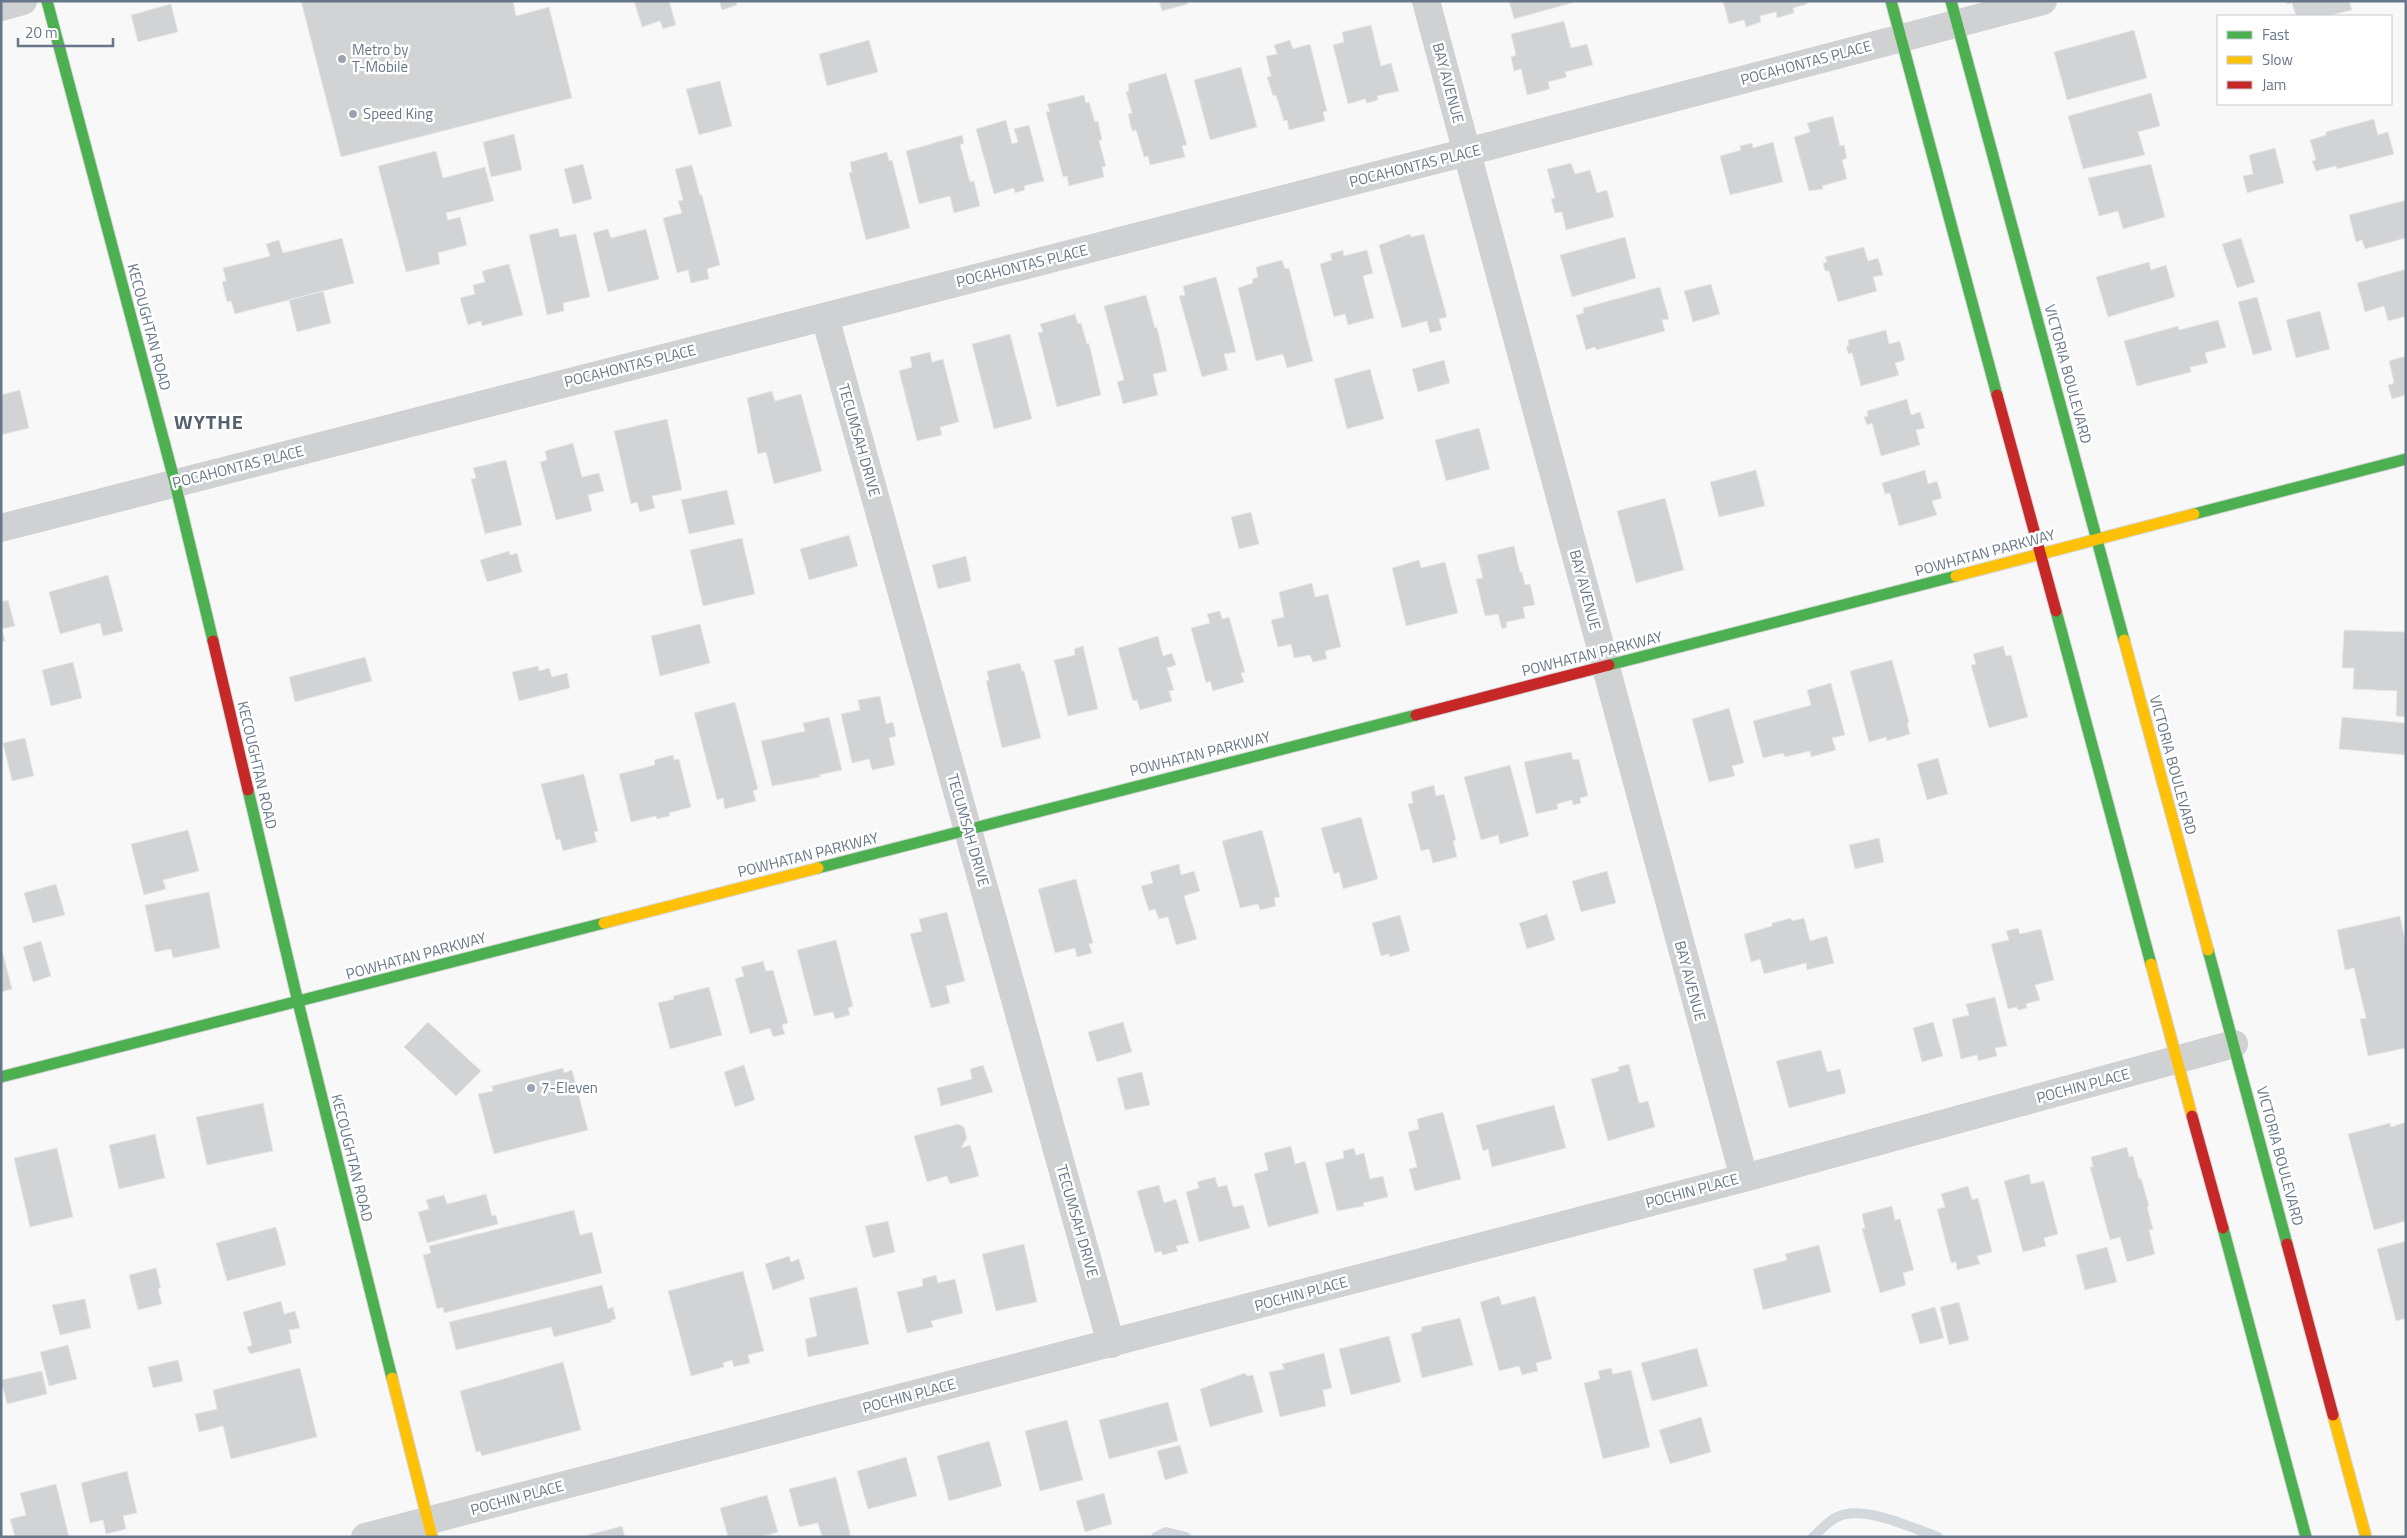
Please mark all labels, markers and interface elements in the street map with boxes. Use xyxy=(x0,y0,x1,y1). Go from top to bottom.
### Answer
scale bar xyxy=(18,15,112,47)
legend xyxy=(2217,15,2392,105)
text: 20 m xyxy=(25,21,58,44)
text: Fast xyxy=(2262,23,2290,46)
street label: POCAHONTAS PLACE xyxy=(1738,34,1874,91)
place label: Metro by T-Mobile xyxy=(352,38,409,78)
street label: BAY AVENUE xyxy=(1427,40,1470,126)
text: Slow xyxy=(2262,48,2293,71)
marker: Metro by T-Mobile xyxy=(336,53,348,65)
text: Jam xyxy=(2262,73,2286,96)
place label: Speed King xyxy=(363,102,433,125)
marker: Speed King xyxy=(347,108,359,120)
street label: POCAHONTAS PLACE xyxy=(1347,138,1483,193)
street label: POCAHONTAS PLACE xyxy=(954,238,1090,293)
street label: KECOUGHTAN ROAD xyxy=(121,261,178,393)
street label: VICTORIA BOULEVARD xyxy=(2039,301,2098,446)
street label: POCAHONTAS PLACE xyxy=(562,338,698,393)
street label: TECUMSAH DRIVE xyxy=(832,381,887,499)
district label: WYTHE xyxy=(174,406,244,437)
street label: POCAHONTAS PLACE xyxy=(170,439,306,494)
street label: POWHATAN PARKWAY xyxy=(1912,523,2058,582)
street label: BAY AVENUE xyxy=(1564,547,1607,633)
street label: POWHATAN PARKWAY xyxy=(1519,625,1665,682)
street label: VICTORIA BOULEVARD xyxy=(2144,692,2203,837)
street label: KECOUGHTAN ROAD xyxy=(232,699,283,831)
street label: POWHATAN PARKWAY xyxy=(1127,725,1273,782)
street label: TECUMSAH DRIVE xyxy=(941,771,996,889)
street label: POWHATAN PARKWAY xyxy=(735,826,881,883)
street label: POWHATAN PARKWAY xyxy=(343,926,489,985)
street label: BAY AVENUE xyxy=(1669,938,1712,1024)
street label: POCHIN PLACE xyxy=(2034,1062,2132,1109)
place label: 7-Eleven xyxy=(541,1076,598,1099)
marker: 7-Eleven xyxy=(525,1082,537,1094)
street label: VICTORIA BOULEVARD xyxy=(2251,1083,2310,1228)
street label: KECOUGHTAN ROAD xyxy=(326,1092,379,1224)
street label: TECUMSAH DRIVE xyxy=(1050,1162,1105,1280)
street label: POCHIN PLACE xyxy=(1643,1167,1741,1214)
street label: POCHIN PLACE xyxy=(1252,1270,1350,1317)
street label: POCHIN PLACE xyxy=(860,1372,958,1419)
street label: POCHIN PLACE xyxy=(468,1474,566,1521)

